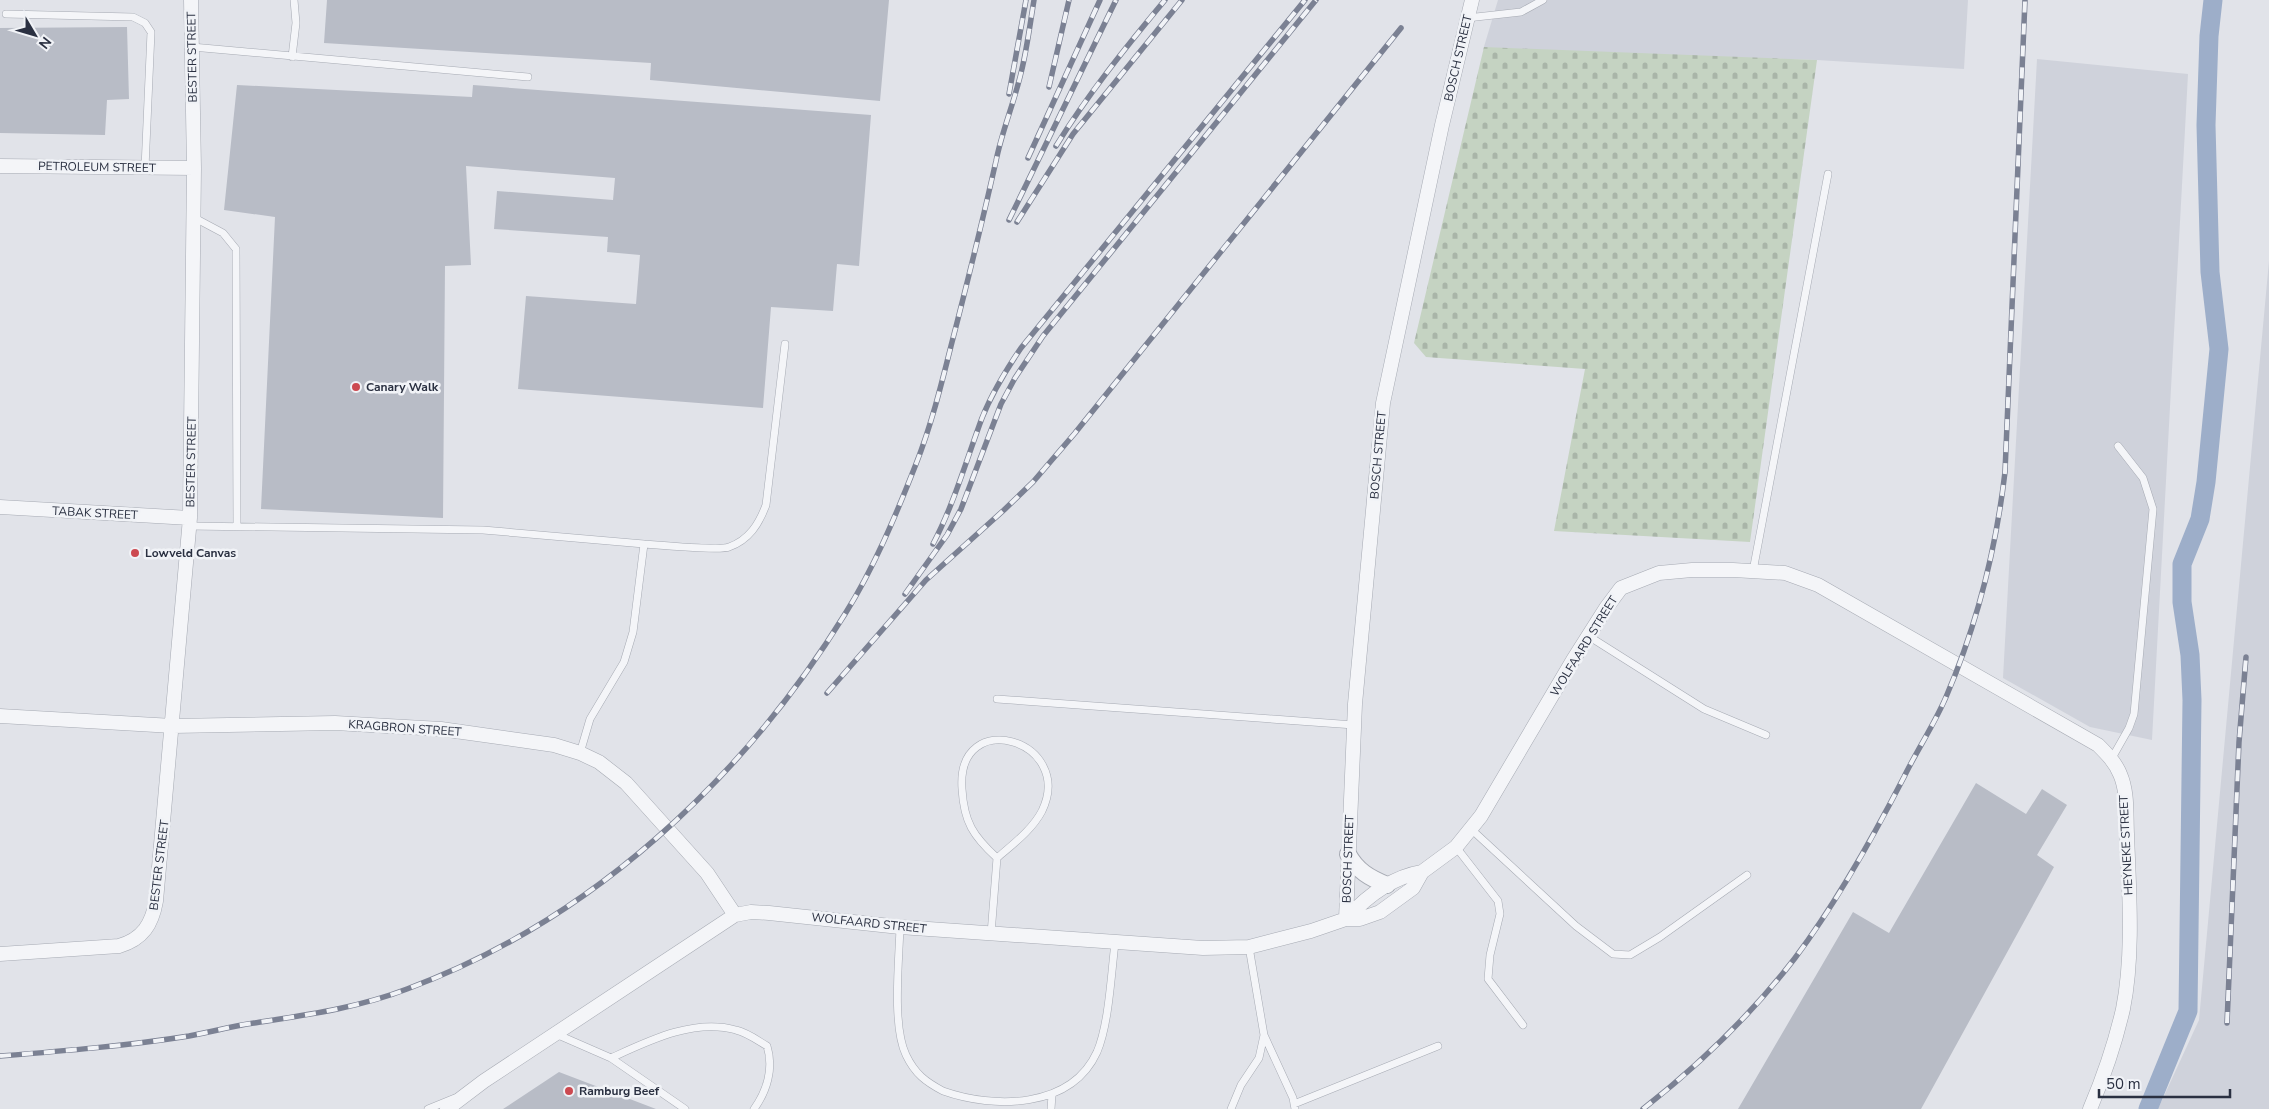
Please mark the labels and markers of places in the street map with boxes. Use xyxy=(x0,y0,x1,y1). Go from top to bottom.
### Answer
place label: Canary Walk xyxy=(366,379,439,395)
marker: Canary Walk xyxy=(350,381,362,393)
place label: Lowveld Canvas xyxy=(145,545,236,561)
marker: Lowveld Canvas xyxy=(129,547,141,559)
place label: Ramburg Beef xyxy=(579,1083,660,1099)
marker: Ramburg Beef xyxy=(563,1085,575,1097)

